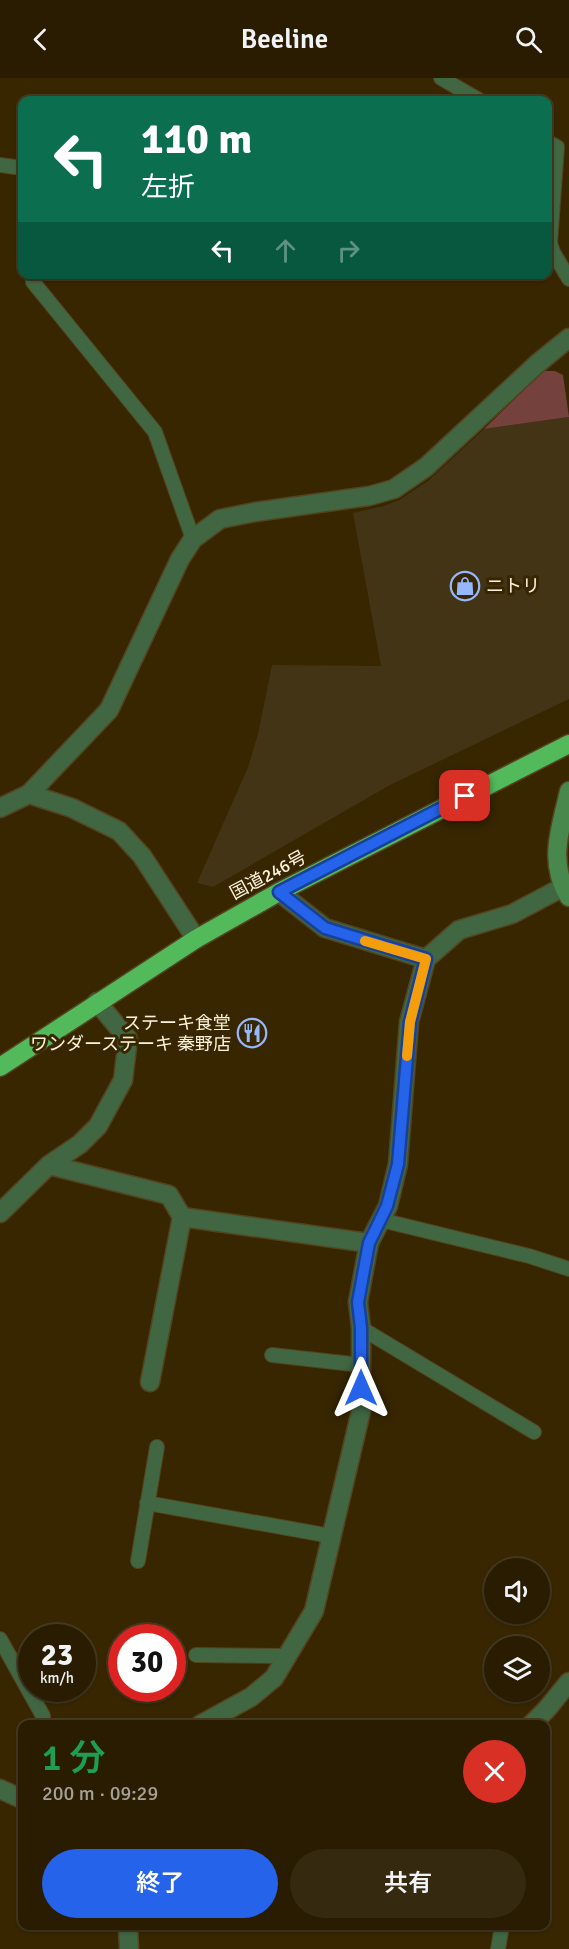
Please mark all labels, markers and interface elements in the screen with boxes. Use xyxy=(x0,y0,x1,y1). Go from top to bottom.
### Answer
icon: back xyxy=(24,23,57,56)
text: Beeline xyxy=(241,23,328,56)
icon: search xyxy=(512,23,545,56)
text: 110 m xyxy=(141,114,252,165)
icon: left xyxy=(42,120,120,198)
text: 左折 xyxy=(141,171,195,204)
icon: left xyxy=(206,234,239,267)
icon: ahead xyxy=(269,234,302,267)
icon: right xyxy=(332,234,365,267)
shop icon: ニトリ xyxy=(449,570,481,602)
place label: ニトリ xyxy=(486,575,540,597)
pin xyxy=(439,770,490,821)
icon: arrive xyxy=(448,779,481,812)
street label: 国道246号 xyxy=(226,846,310,904)
place label: ステーキ食堂 ワンダーステーキ 秦野店 xyxy=(30,1012,231,1055)
restaurant icon: ステーキ食堂 ワンダーステーキ 秦野店 xyxy=(236,1017,268,1049)
position arrow xyxy=(329,1356,393,1420)
map controls xyxy=(484,1558,550,1702)
button: sound xyxy=(484,1558,550,1624)
speed limit sign: 30 xyxy=(108,1624,186,1702)
button: layers xyxy=(484,1636,550,1702)
text: 23 xyxy=(41,1637,73,1674)
text: km/h xyxy=(40,1669,74,1687)
text: 1 分 xyxy=(42,1736,105,1781)
button: close xyxy=(463,1740,526,1803)
text: 200 m · 09:29 xyxy=(42,1781,158,1806)
button: 終了 xyxy=(42,1849,278,1918)
button: 共有 xyxy=(290,1849,526,1918)

